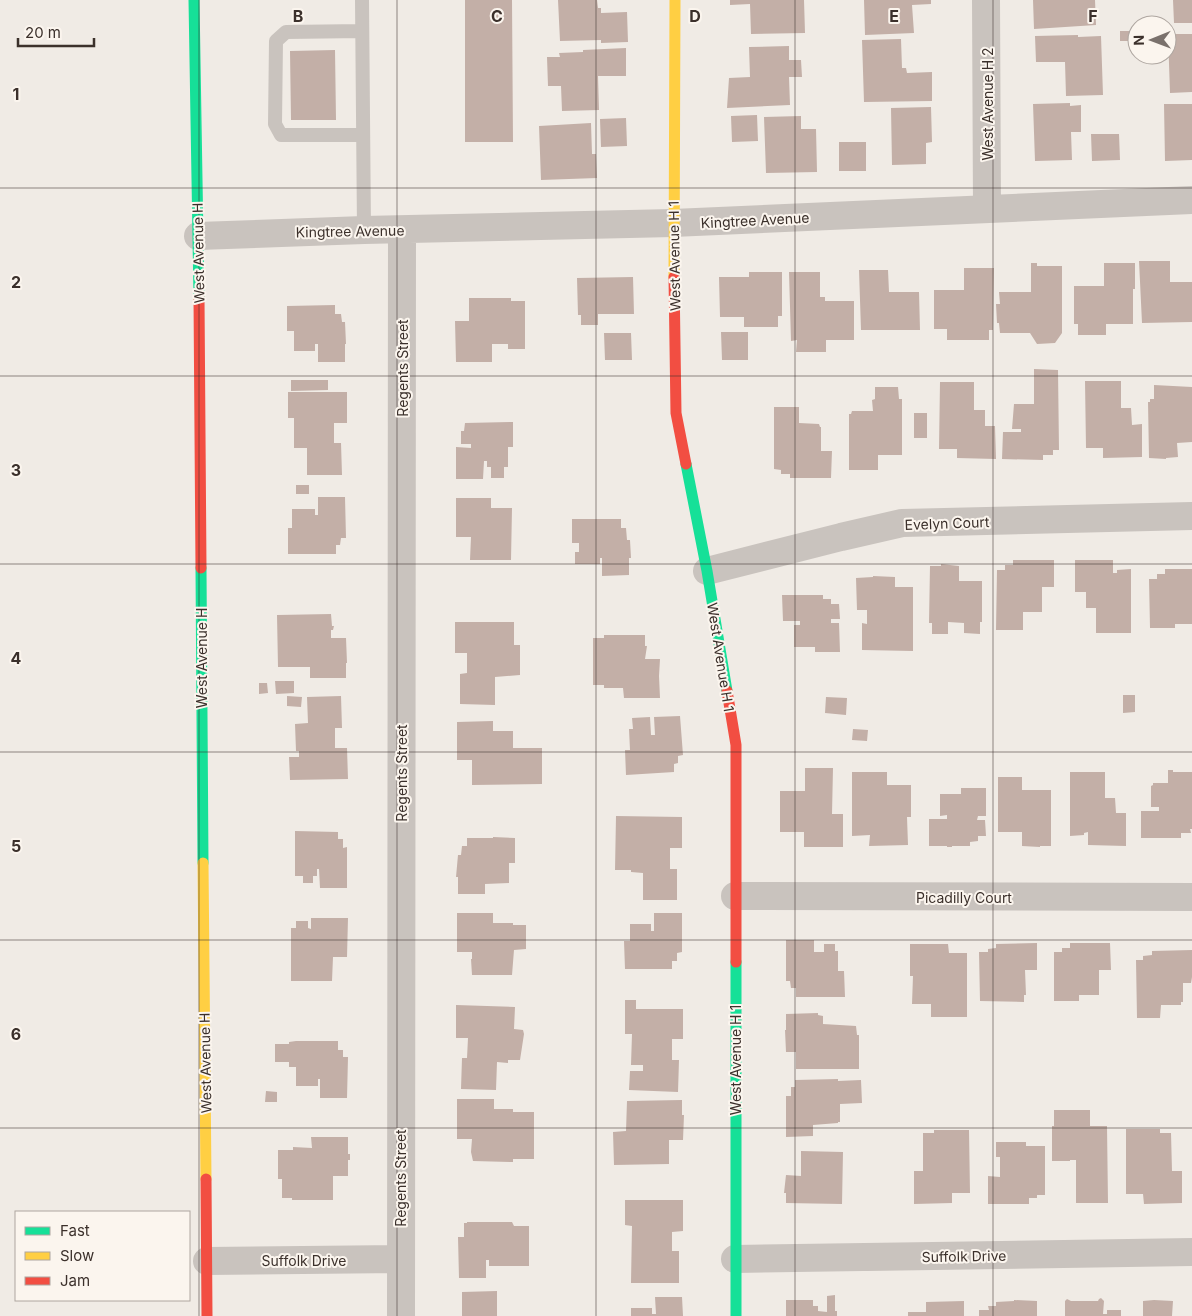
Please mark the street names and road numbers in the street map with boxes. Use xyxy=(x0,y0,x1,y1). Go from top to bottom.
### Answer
street label: West Avenue H 2 xyxy=(979,47,996,161)
street label: West Avenue H 1 xyxy=(665,201,683,311)
street label: West Avenue H xyxy=(189,203,207,303)
street label: Kingtree Avenue xyxy=(700,209,810,231)
street label: Kingtree Avenue xyxy=(295,222,405,240)
street label: Regents Street xyxy=(394,319,411,417)
street label: Evelyn Court xyxy=(904,513,990,533)
street label: West Avenue H 1 xyxy=(704,601,738,713)
street label: West Avenue H xyxy=(193,608,210,708)
street label: Regents Street xyxy=(393,724,410,822)
street label: Picadilly Court xyxy=(916,889,1012,906)
street label: West Avenue H 1 xyxy=(727,1005,744,1115)
street label: West Avenue H xyxy=(196,1013,214,1113)
street label: Regents Street xyxy=(392,1129,409,1227)
street label: Suffolk Drive xyxy=(921,1247,1007,1265)
street label: Suffolk Drive xyxy=(262,1252,346,1269)

